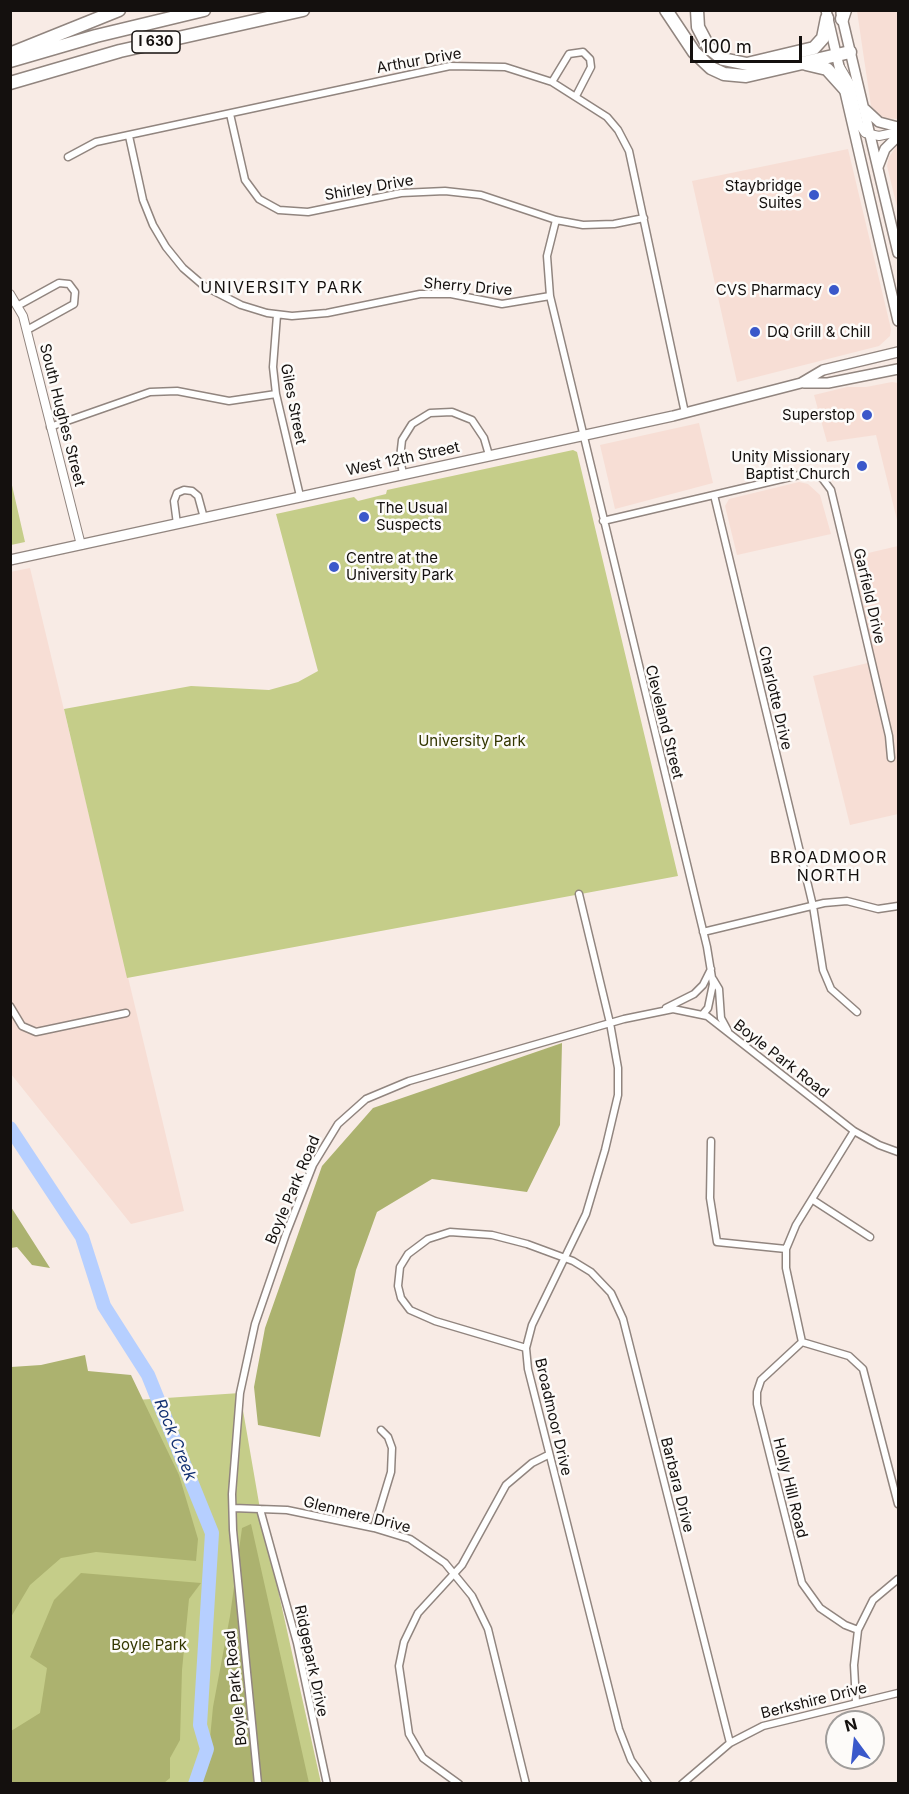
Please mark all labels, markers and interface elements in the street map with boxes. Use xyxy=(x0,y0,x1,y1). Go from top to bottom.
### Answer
scale bar xyxy=(693,24,806,62)
road number: I 630 xyxy=(132,31,180,53)
text: 100 m xyxy=(701,36,752,57)
street label: Arthur Drive xyxy=(375,45,463,77)
street label: Shirley Drive xyxy=(323,171,415,205)
place label: Staybridge Suites xyxy=(725,177,802,212)
marker: Staybridge Suites xyxy=(807,188,821,202)
street label: Sherry Drive xyxy=(423,274,513,300)
district label: UNIVERSITY PARK xyxy=(200,278,364,298)
place label: CVS Pharmacy xyxy=(716,281,822,299)
marker: CVS Pharmacy xyxy=(827,283,841,297)
place label: DQ Grill & Chill xyxy=(767,323,870,341)
marker: DQ Grill & Chill xyxy=(748,325,762,339)
street label: South Hughes Street xyxy=(36,342,88,488)
street label: Giles Street xyxy=(276,362,310,446)
place label: Superstop xyxy=(782,406,855,424)
marker: Superstop xyxy=(860,408,874,422)
street label: West 12th Street xyxy=(345,438,461,480)
place label: Unity Missionary Baptist Church xyxy=(731,448,850,483)
marker: Unity Missionary Baptist Church xyxy=(855,459,869,473)
place label: The Usual Suspects xyxy=(376,499,448,534)
marker: The Usual Suspects xyxy=(357,510,371,524)
street label: Garfield Drive xyxy=(849,546,889,646)
place label: Centre at the University Park xyxy=(346,549,454,584)
marker: Centre at the University Park xyxy=(327,560,341,574)
street label: Charlotte Drive xyxy=(754,644,796,752)
street label: Cleveland Street xyxy=(641,663,687,781)
park label: University Park xyxy=(418,732,526,750)
district label: BROADMOOR NORTH xyxy=(770,848,888,886)
street label: Boyle Park Road xyxy=(730,1016,832,1102)
street label: Boyle Park Road xyxy=(262,1133,324,1247)
street label: Broadmoor Drive xyxy=(531,1356,575,1478)
water label: Rock Creek xyxy=(150,1396,200,1484)
street label: Barbara Drive xyxy=(656,1436,698,1534)
street label: Holly Hill Road xyxy=(769,1436,811,1540)
street label: Glenmere Drive xyxy=(302,1493,412,1537)
street label: Ridgepark Drive xyxy=(290,1604,332,1718)
street label: Boyle Park Road xyxy=(221,1629,251,1747)
park label: Boyle Park xyxy=(111,1636,187,1654)
street label: Berkshire Drive xyxy=(759,1679,869,1723)
north arrow xyxy=(825,1710,885,1770)
text: N xyxy=(842,1713,859,1736)

